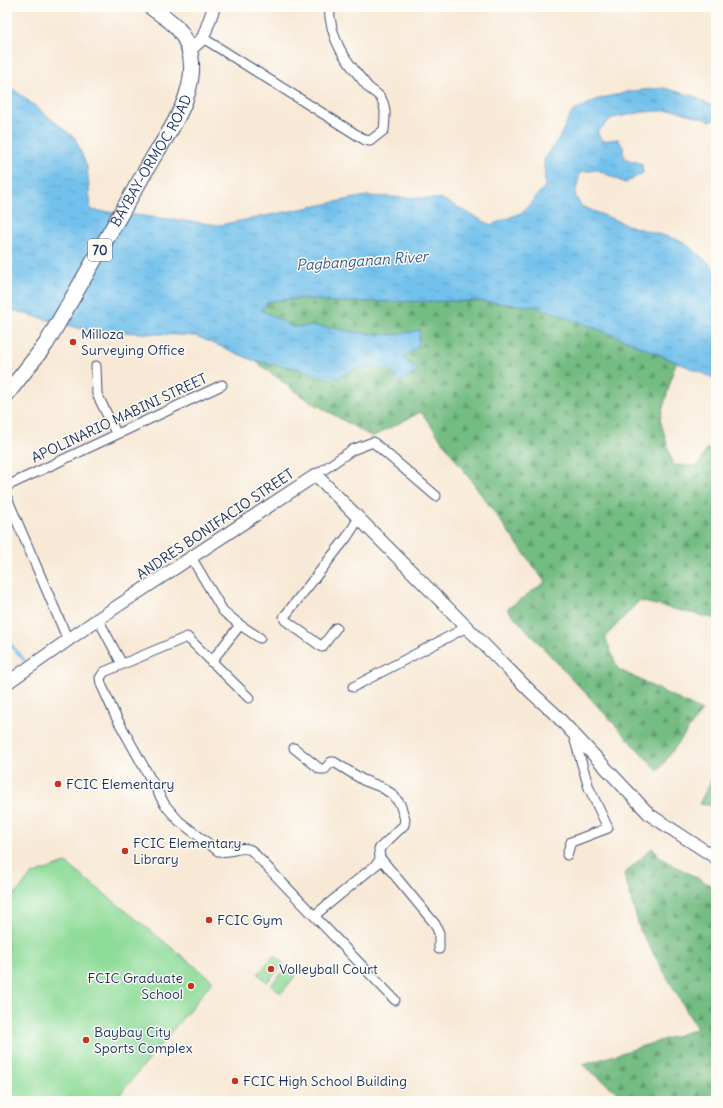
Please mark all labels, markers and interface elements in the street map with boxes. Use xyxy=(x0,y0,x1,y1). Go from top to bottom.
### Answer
street label: BAYBAY-ORMOC ROAD xyxy=(106,92,195,230)
road number: 70 xyxy=(88,239,112,261)
water label: Pagbanganan River xyxy=(296,246,430,275)
place label: Milloza Surveying Office xyxy=(81,325,185,359)
marker: Milloza Surveying Office xyxy=(68,337,78,347)
street label: APOLINARIO MABINI STREET xyxy=(28,369,210,467)
street label: ANDRES BONIFACIO STREET xyxy=(133,465,297,583)
place label: FCIC Elementary xyxy=(66,775,175,793)
marker: FCIC Elementary xyxy=(53,779,63,789)
place label: FCIC Elementary Library xyxy=(133,834,242,868)
marker: FCIC Elementary Library xyxy=(120,846,130,856)
place label: FCIC Gym xyxy=(217,911,283,929)
marker: FCIC Gym xyxy=(204,915,214,925)
place label: Volleyball Court xyxy=(279,960,378,978)
marker: Volleyball Court xyxy=(266,964,276,974)
place label: FCIC Graduate School xyxy=(87,969,183,1003)
marker: FCIC Graduate School xyxy=(186,981,196,991)
place label: Baybay City Sports Complex xyxy=(94,1023,193,1057)
marker: Baybay City Sports Complex xyxy=(81,1035,91,1045)
place label: FCIC High School Building xyxy=(243,1072,407,1090)
marker: FCIC High School Building xyxy=(230,1076,240,1086)

